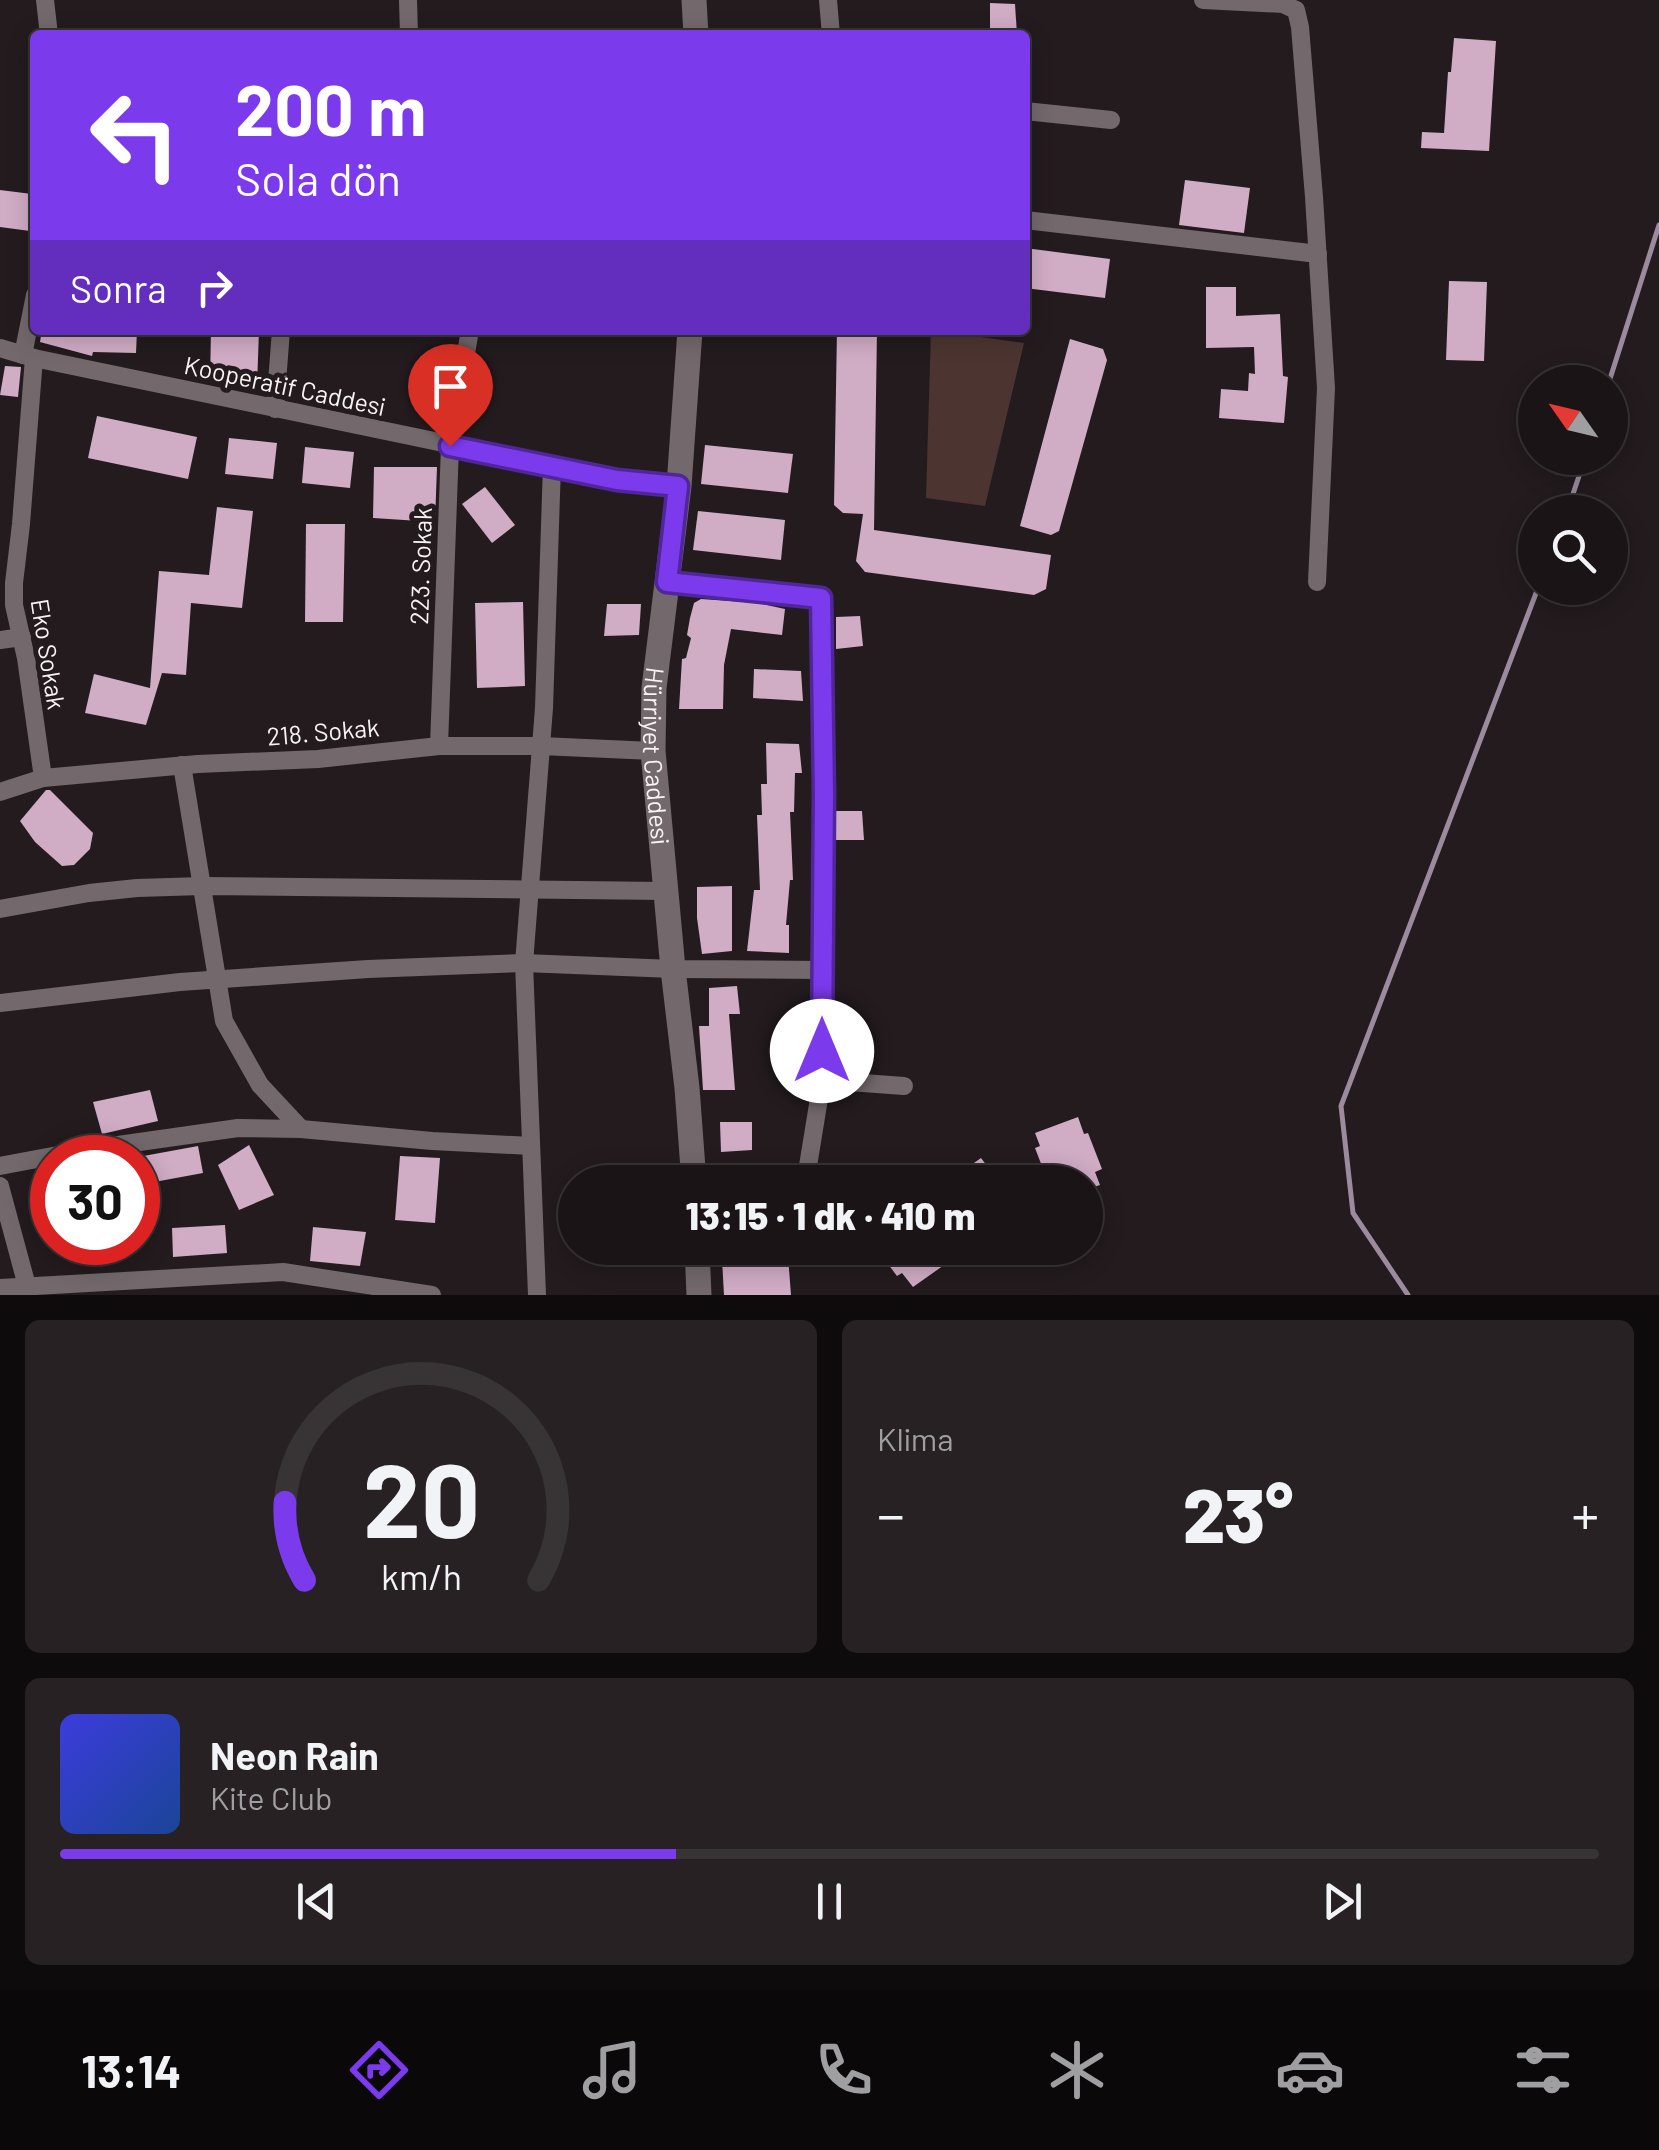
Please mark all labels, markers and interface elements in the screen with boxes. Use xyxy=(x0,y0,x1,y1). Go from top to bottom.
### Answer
text: 200 m xyxy=(235,66,426,150)
icon: left xyxy=(70,70,200,200)
text: Sola dön xyxy=(235,151,401,205)
icon: right xyxy=(187,260,242,315)
text: Sonra xyxy=(70,265,167,311)
pin xyxy=(408,344,493,447)
street label: Kooperatif Caddesi xyxy=(182,349,388,421)
icon: arrive xyxy=(423,359,478,414)
north arrow xyxy=(1518,365,1628,475)
map controls xyxy=(1518,365,1628,605)
button: search xyxy=(1518,495,1628,605)
street label: 223. Sokak xyxy=(403,507,437,625)
street label: Eko Sokak xyxy=(25,597,73,711)
street label: Hürriyet Caddesi xyxy=(638,666,677,846)
street label: 218. Sokak xyxy=(266,711,380,751)
position arrow xyxy=(770,999,874,1103)
speed limit sign: 30 xyxy=(30,1135,160,1265)
text: 13:15 · 1 dk · 410 m xyxy=(685,1192,976,1238)
text: Klima xyxy=(877,1419,954,1457)
text: 20 xyxy=(362,1434,480,1559)
text: 23° xyxy=(1183,1468,1293,1558)
text: − xyxy=(877,1480,905,1546)
text: + xyxy=(1571,1480,1599,1546)
text: km/h xyxy=(381,1554,461,1597)
text: Neon Rain xyxy=(210,1732,379,1778)
text: Kite Club xyxy=(210,1778,332,1816)
icon: previous xyxy=(289,1874,344,1929)
icon: pause xyxy=(802,1874,857,1929)
icon: next xyxy=(1315,1874,1370,1929)
icon: directions xyxy=(344,2035,414,2105)
icon: music xyxy=(577,2035,647,2105)
icon: phone xyxy=(809,2035,879,2105)
icon: climate xyxy=(1042,2035,1112,2105)
icon: car xyxy=(1275,2035,1345,2105)
icon: filters xyxy=(1508,2035,1578,2105)
text: 13:14 xyxy=(81,2043,181,2097)

